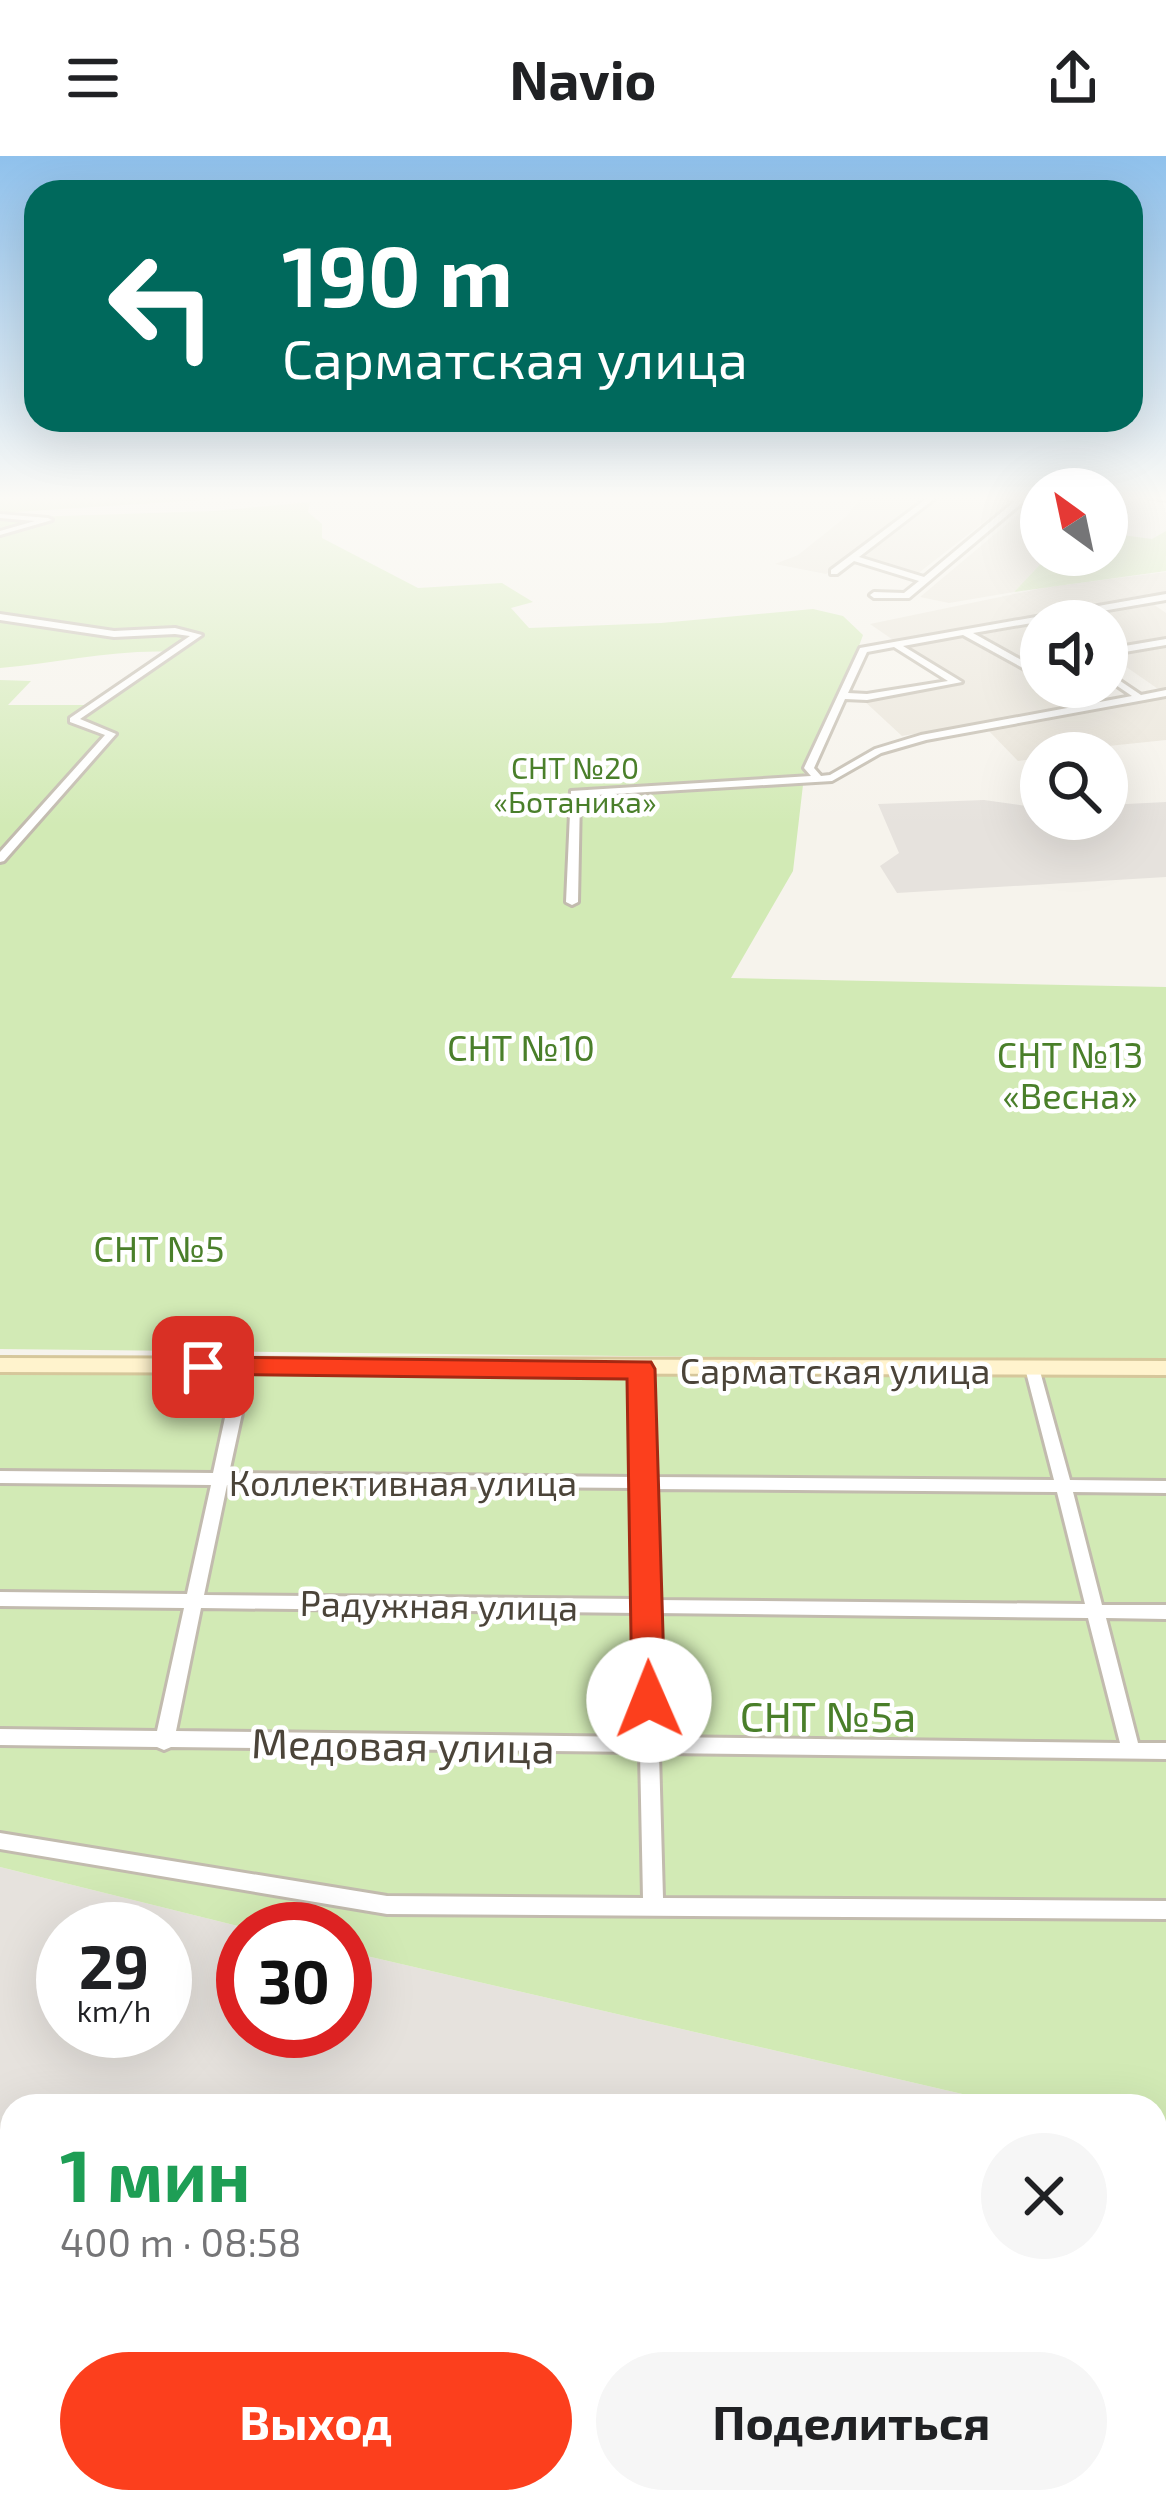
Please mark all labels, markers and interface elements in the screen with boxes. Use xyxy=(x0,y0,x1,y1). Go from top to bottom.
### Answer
icon: menu xyxy=(60,45,126,111)
icon: share xyxy=(1040,45,1106,111)
text: Navio xyxy=(510,46,656,111)
text: 190 m xyxy=(282,223,513,324)
icon: left xyxy=(84,228,240,384)
text: Сарматская улица xyxy=(282,325,748,390)
north arrow xyxy=(1020,468,1128,576)
map controls xyxy=(1020,468,1128,840)
button: sound xyxy=(1020,600,1128,708)
button: search xyxy=(1020,732,1128,840)
park label: СНТ №20 «Ботаника» xyxy=(494,749,656,819)
park label: СНТ №10 xyxy=(447,1025,595,1068)
park label: СНТ №13 «Весна» xyxy=(997,1032,1143,1116)
park label: СНТ №5 xyxy=(93,1226,225,1269)
pin xyxy=(152,1316,254,1418)
icon: arrive xyxy=(170,1334,236,1400)
street label: Сарматская улица xyxy=(680,1348,990,1392)
street label: Коллективная улица xyxy=(229,1460,577,1504)
street label: Радужная улица xyxy=(299,1580,579,1629)
position arrow xyxy=(586,1637,712,1763)
park label: СНТ №5а xyxy=(740,1690,916,1740)
street label: Медовая улица xyxy=(251,1716,555,1773)
speed limit sign: 30 xyxy=(216,1902,372,2058)
text: 29 xyxy=(79,1929,149,2001)
text: km/h xyxy=(77,1992,151,2028)
text: 1 мин xyxy=(60,2130,251,2216)
button: close xyxy=(981,2133,1107,2259)
text: 400 m · 08:58 xyxy=(60,2218,301,2265)
button: Выход xyxy=(60,2352,572,2490)
button: Поделиться xyxy=(596,2352,1107,2490)

